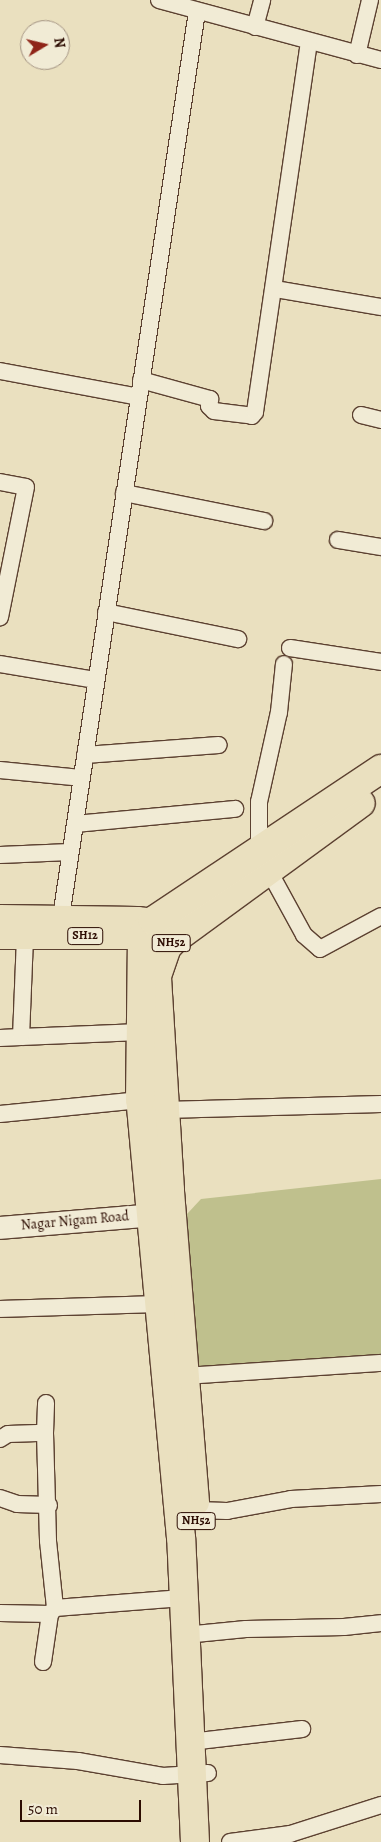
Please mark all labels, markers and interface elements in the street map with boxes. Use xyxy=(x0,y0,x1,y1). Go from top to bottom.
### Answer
north arrow xyxy=(20,20,70,70)
text: N xyxy=(49,36,70,49)
road number: SH12 xyxy=(66,926,104,946)
road number: NH52 xyxy=(151,934,191,952)
street label: Nagar Nigam Road xyxy=(20,1208,130,1234)
road number: NH52 xyxy=(176,1512,216,1530)
scale bar xyxy=(22,1790,144,1822)
text: 50 m xyxy=(28,1799,58,1819)

